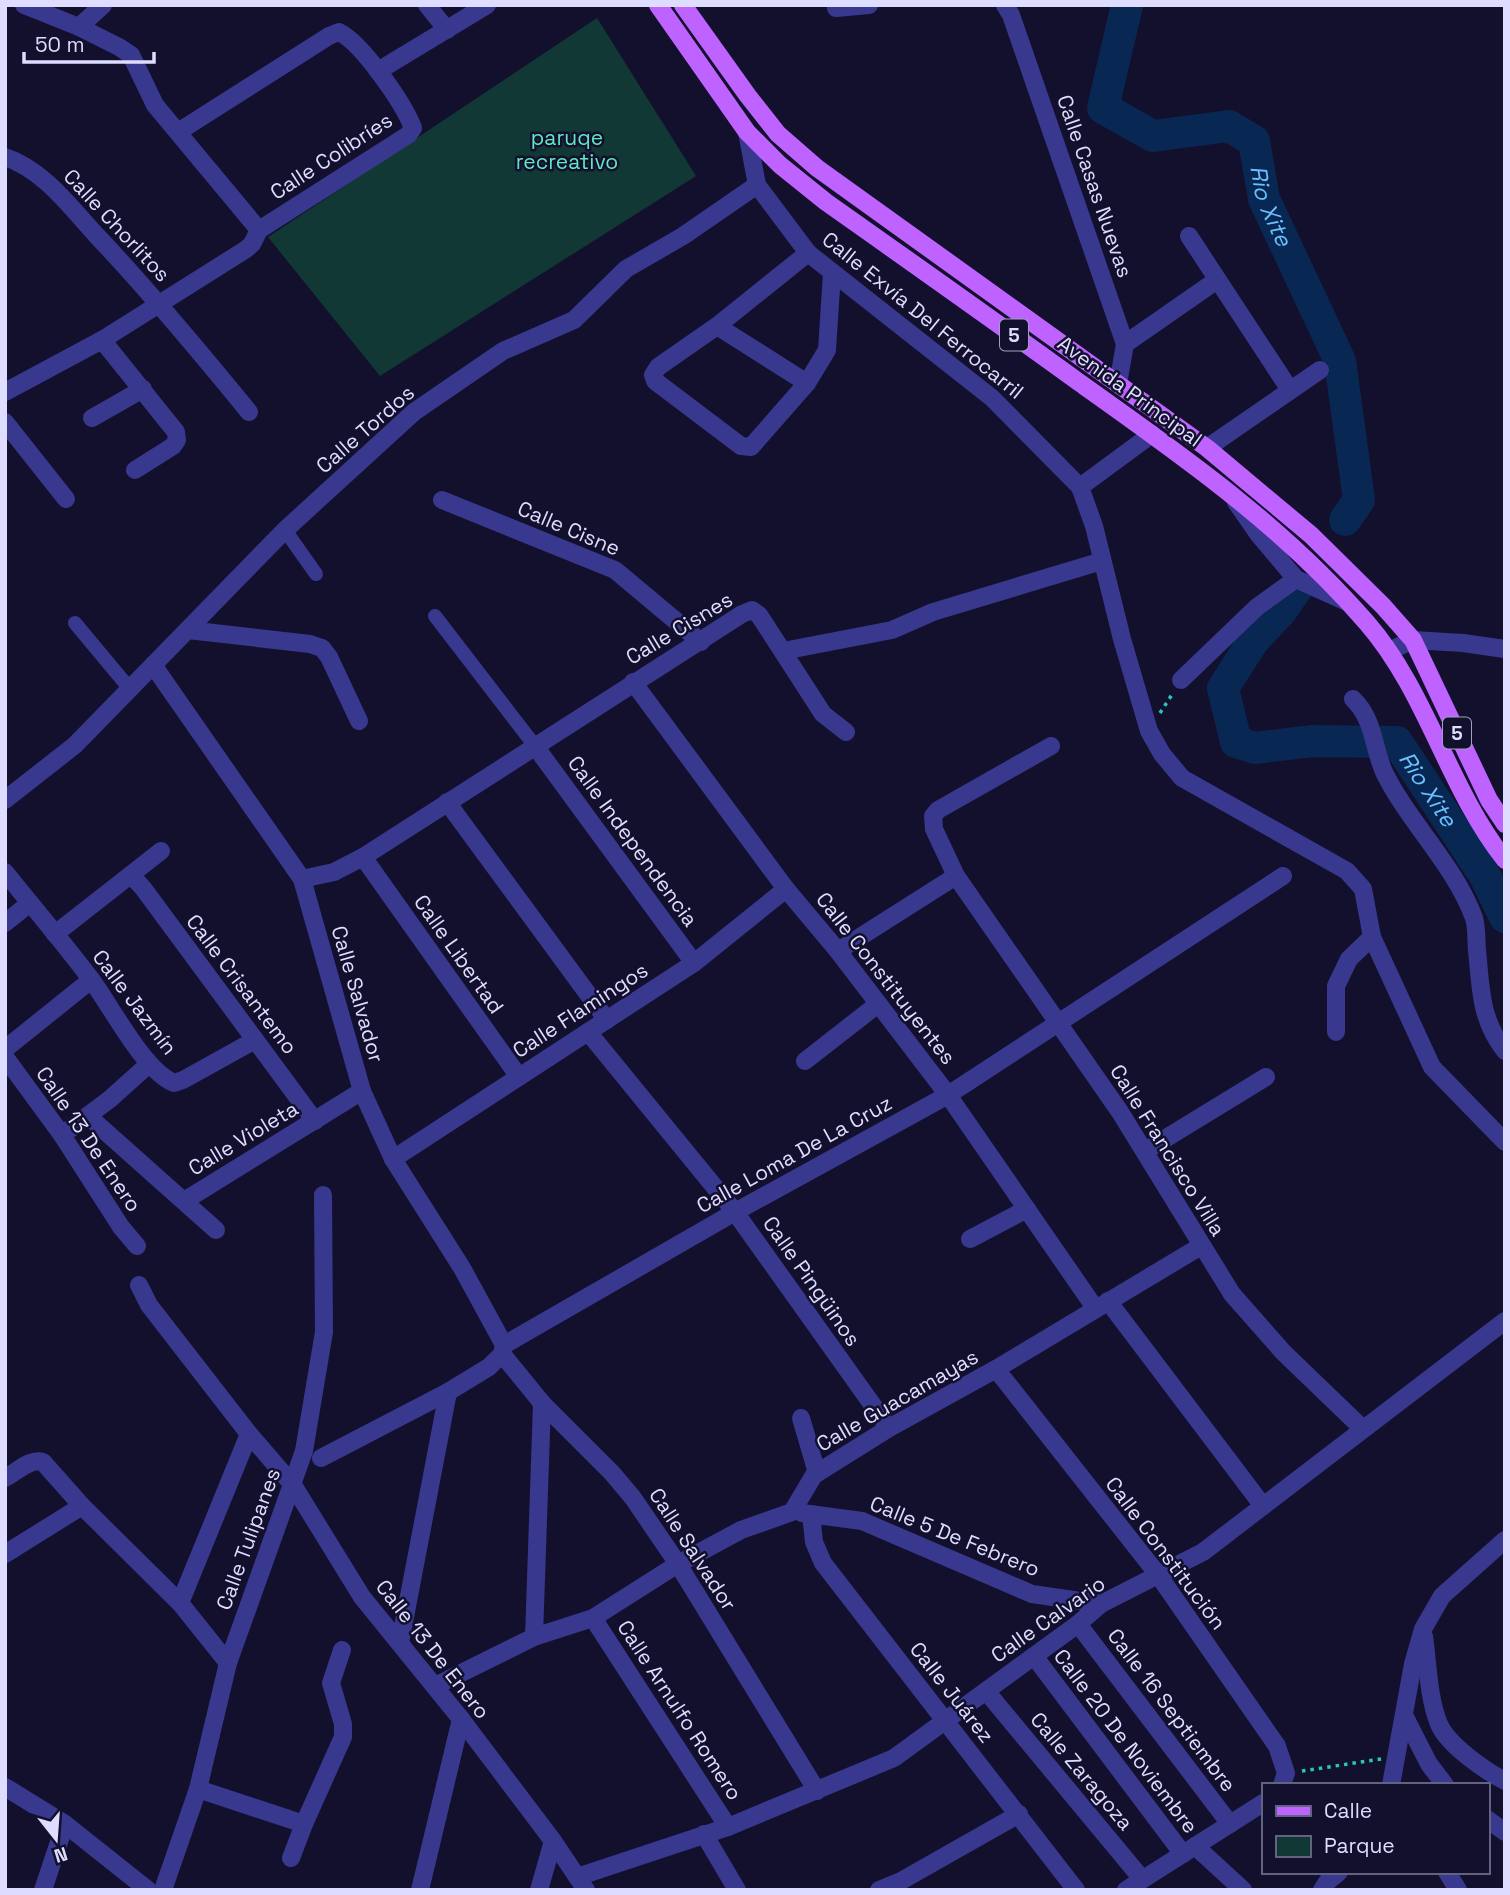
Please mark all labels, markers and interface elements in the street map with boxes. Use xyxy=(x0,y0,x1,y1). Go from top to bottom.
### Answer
scale bar xyxy=(24,21,154,65)
text: 50 m xyxy=(35,31,85,58)
street label: Calle Casas Nuevas xyxy=(1051,91,1139,281)
street label: Calle Colibríes xyxy=(265,106,397,206)
park label: paruqe recreativo xyxy=(516,124,618,175)
street label: Calle Chorlitos xyxy=(58,163,176,287)
water label: Rio Xite xyxy=(1243,163,1300,252)
street label: Calle Exvía Del Ferrocarril xyxy=(817,225,1029,405)
road number: 5 xyxy=(1000,320,1028,350)
street label: Avenida Principal xyxy=(1052,329,1208,453)
street label: Calle Tordos xyxy=(310,379,420,479)
street label: Calle Cisne xyxy=(514,494,624,562)
street label: Calle Cisnes xyxy=(621,586,737,670)
road number: 5 xyxy=(1443,718,1471,748)
water label: Rio Xite xyxy=(1392,746,1464,834)
street label: Calle Independencia xyxy=(562,750,704,932)
street label: Calle Constituyentes xyxy=(810,886,962,1070)
street label: Calle Libertad xyxy=(408,889,510,1019)
street label: Calle Crisantemo xyxy=(180,909,304,1059)
street label: Calle Salvador xyxy=(326,923,390,1066)
street label: Calle Jazmín xyxy=(87,944,183,1060)
street label: Calle Flamingos xyxy=(507,956,653,1064)
street label: Calle Francisco Villa xyxy=(1104,1059,1232,1241)
street label: Calle 13 De Enero xyxy=(30,1061,148,1217)
street label: Calle Loma De La Cruz xyxy=(691,1089,897,1219)
street label: Calle Violeta xyxy=(183,1095,303,1181)
street label: Calle Pingüinos xyxy=(757,1211,867,1351)
street label: Calle Guacamayas xyxy=(811,1343,983,1457)
street label: Calle Tulipanes xyxy=(210,1464,286,1614)
street label: Calle Constitución xyxy=(1100,1471,1232,1635)
street label: Calle Salvador xyxy=(643,1483,743,1616)
street label: Calle 5 De Febrero xyxy=(866,1490,1044,1582)
street label: Calle Calvario xyxy=(986,1570,1110,1668)
street label: Calle 13 De Enero xyxy=(370,1574,496,1724)
street label: Calle Arnulfo Romero xyxy=(612,1615,748,1805)
street label: Calle 16 Septiembre xyxy=(1102,1623,1242,1797)
street label: Calle Juárez xyxy=(904,1636,1000,1748)
street label: Calle 20 De Noviembre xyxy=(1048,1643,1204,1839)
street label: Calle Zaragoza xyxy=(1025,1706,1139,1836)
legend xyxy=(1262,1783,1489,1874)
text: Calle xyxy=(1324,1797,1372,1824)
north arrow xyxy=(21,1804,91,1874)
text: Parque xyxy=(1324,1832,1395,1859)
text: N xyxy=(51,1841,71,1869)

